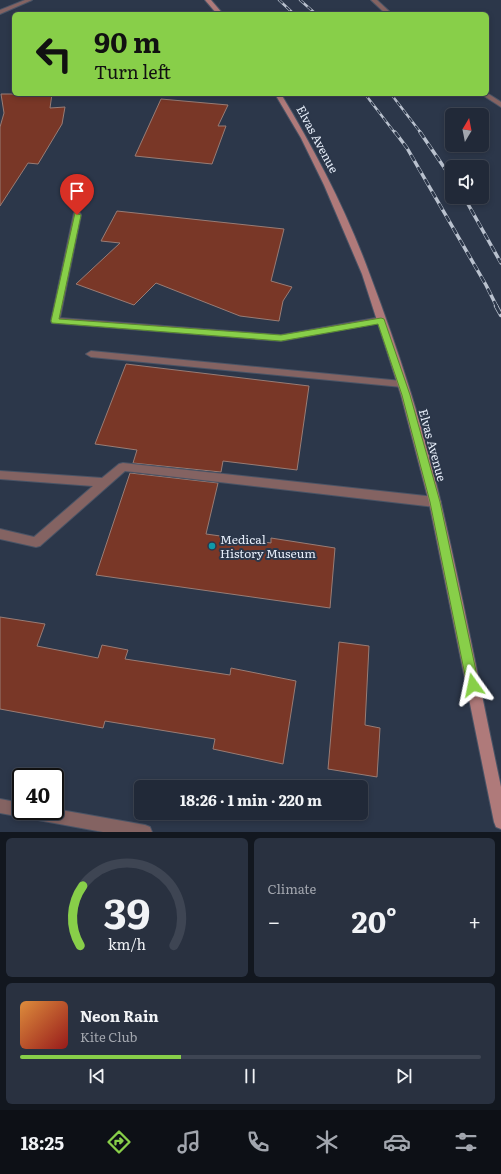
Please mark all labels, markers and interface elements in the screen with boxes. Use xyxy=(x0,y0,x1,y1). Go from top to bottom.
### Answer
text: 90 m xyxy=(94,20,161,62)
icon: left xyxy=(28,28,80,80)
text: Turn left xyxy=(94,58,171,85)
street label: Elvas Avenue xyxy=(293,102,343,176)
north arrow xyxy=(445,108,489,152)
map controls xyxy=(445,108,489,204)
button: sound xyxy=(445,160,489,204)
pin xyxy=(60,174,94,215)
icon: arrive xyxy=(66,180,88,202)
street label: Elvas Avenue xyxy=(415,407,451,483)
place label: Medical History Museum xyxy=(220,530,316,562)
marker: Medical History Museum xyxy=(207,541,217,551)
position arrow xyxy=(452,664,494,706)
speed limit sign: 40 xyxy=(12,768,64,820)
text: 18:26 · 1 min · 220 m xyxy=(180,788,322,811)
text: 39 xyxy=(103,879,150,941)
text: Climate xyxy=(268,879,316,898)
text: 20° xyxy=(352,898,397,942)
text: − xyxy=(268,904,280,937)
text: + xyxy=(468,904,481,937)
text: km/h xyxy=(108,932,146,953)
text: Neon Rain xyxy=(80,1004,159,1027)
text: Kite Club xyxy=(80,1027,137,1046)
icon: previous xyxy=(86,1065,108,1087)
icon: pause xyxy=(239,1065,261,1087)
icon: next xyxy=(393,1065,415,1087)
icon: directions xyxy=(105,1128,133,1156)
icon: music xyxy=(175,1128,203,1156)
icon: phone xyxy=(244,1128,272,1156)
icon: climate xyxy=(313,1128,341,1156)
icon: car xyxy=(383,1128,411,1156)
icon: filters xyxy=(452,1128,480,1156)
text: 18:25 xyxy=(21,1129,64,1156)

